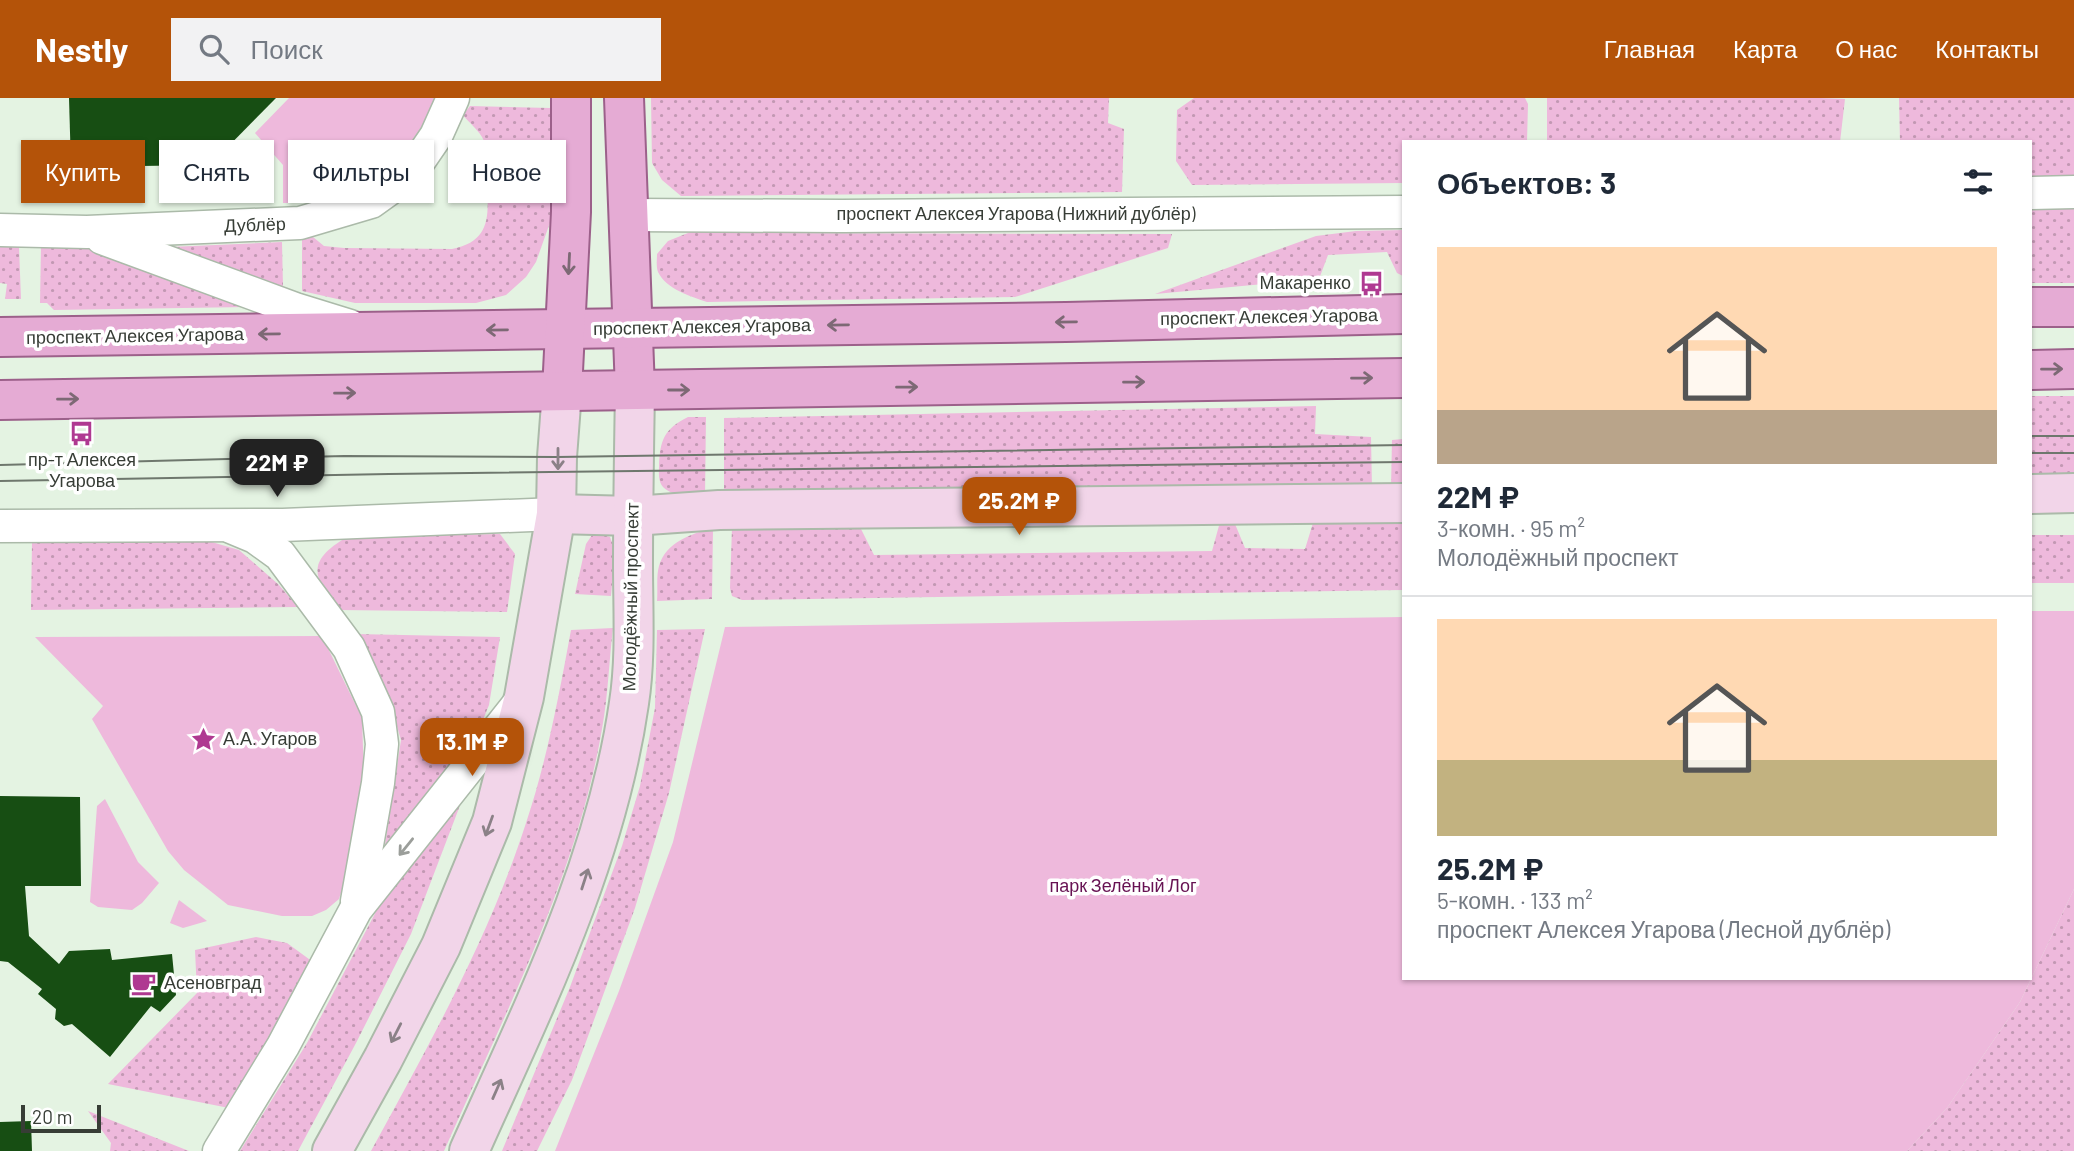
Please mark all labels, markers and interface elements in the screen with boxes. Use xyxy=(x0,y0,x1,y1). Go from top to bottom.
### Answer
search box xyxy=(171,18,661,81)
text: Nestly xyxy=(35,29,129,69)
icon: search xyxy=(195,30,233,68)
text: Поиск xyxy=(251,33,323,64)
text: Главная xyxy=(1604,34,1695,63)
text: Карта xyxy=(1733,34,1797,63)
text: О нас xyxy=(1835,34,1897,63)
text: Контакты xyxy=(1935,34,2039,63)
chip: Купить xyxy=(21,140,145,203)
chip: Снять xyxy=(159,140,274,203)
chip: Фильтры xyxy=(288,140,434,203)
chip: Новое xyxy=(448,140,566,203)
icon: filters xyxy=(1959,163,1997,201)
text: Объектов: 3 xyxy=(1437,164,1616,200)
street label: проспект Алексея Угарова (Нижний дублёр) xyxy=(836,202,1196,224)
street label: Дублёр xyxy=(224,212,286,236)
one-way arrow xyxy=(562,252,575,275)
bus stop icon: Макаренко xyxy=(1357,269,1385,297)
place label: Макаренко xyxy=(1259,271,1351,293)
icon: home xyxy=(1654,293,1780,419)
street label: проспект Алексея Угарова xyxy=(1160,303,1379,329)
street label: проспект Алексея Угарова xyxy=(593,313,812,339)
one-way arrow xyxy=(1055,315,1078,329)
one-way arrow xyxy=(827,318,850,331)
street label: проспект Алексея Угарова xyxy=(26,322,245,348)
one-way arrow xyxy=(486,324,509,337)
one-way arrow xyxy=(258,327,281,341)
one-way arrow xyxy=(2040,362,2063,376)
one-way arrow xyxy=(1350,372,1373,385)
one-way arrow xyxy=(1123,376,1146,389)
one-way arrow xyxy=(895,380,918,393)
one-way arrow xyxy=(668,383,691,397)
one-way arrow xyxy=(333,386,356,400)
one-way arrow xyxy=(56,392,79,405)
bus stop icon: пр-т Алексея Угарова xyxy=(68,419,96,447)
pin: 22M ₽ xyxy=(228,440,326,499)
one-way arrow xyxy=(551,447,565,470)
place label: пр-т Алексея Угарова xyxy=(28,448,136,491)
text: 22M ₽ xyxy=(246,448,308,476)
pin: 25.2M ₽ xyxy=(954,478,1084,537)
text: 22M ₽ xyxy=(1437,478,1519,514)
text: 25.2M ₽ xyxy=(978,486,1060,514)
street label: Молодёжный проспект xyxy=(617,502,643,692)
text: 3-комн. · 95 m² xyxy=(1437,514,1585,542)
text: Молодёжный проспект xyxy=(1437,543,1679,571)
icon: home xyxy=(1654,665,1780,791)
pin: 13.1M ₽ xyxy=(407,718,537,778)
place icon: А.А. Угаров xyxy=(189,725,217,753)
place label: А.А. Угаров xyxy=(223,727,317,749)
text: 13.1M ₽ xyxy=(436,727,508,755)
one-way arrow xyxy=(482,815,494,837)
one-way arrow xyxy=(398,837,413,855)
text: 25.2M ₽ xyxy=(1437,850,1543,886)
one-way arrow xyxy=(579,868,592,890)
park label: парк Зелёный Лог xyxy=(1050,874,1197,896)
text: 5-комн. · 133 m² xyxy=(1437,886,1593,914)
text: проспект Алексея Угарова (Лесной дублёр) xyxy=(1437,915,1890,943)
cafe icon: Асеновград xyxy=(130,969,158,997)
place label: Асеновград xyxy=(164,971,262,993)
one-way arrow xyxy=(389,1023,403,1043)
one-way arrow xyxy=(491,1078,504,1100)
scale bar xyxy=(21,1102,102,1134)
text: 20 m xyxy=(32,1105,72,1128)

